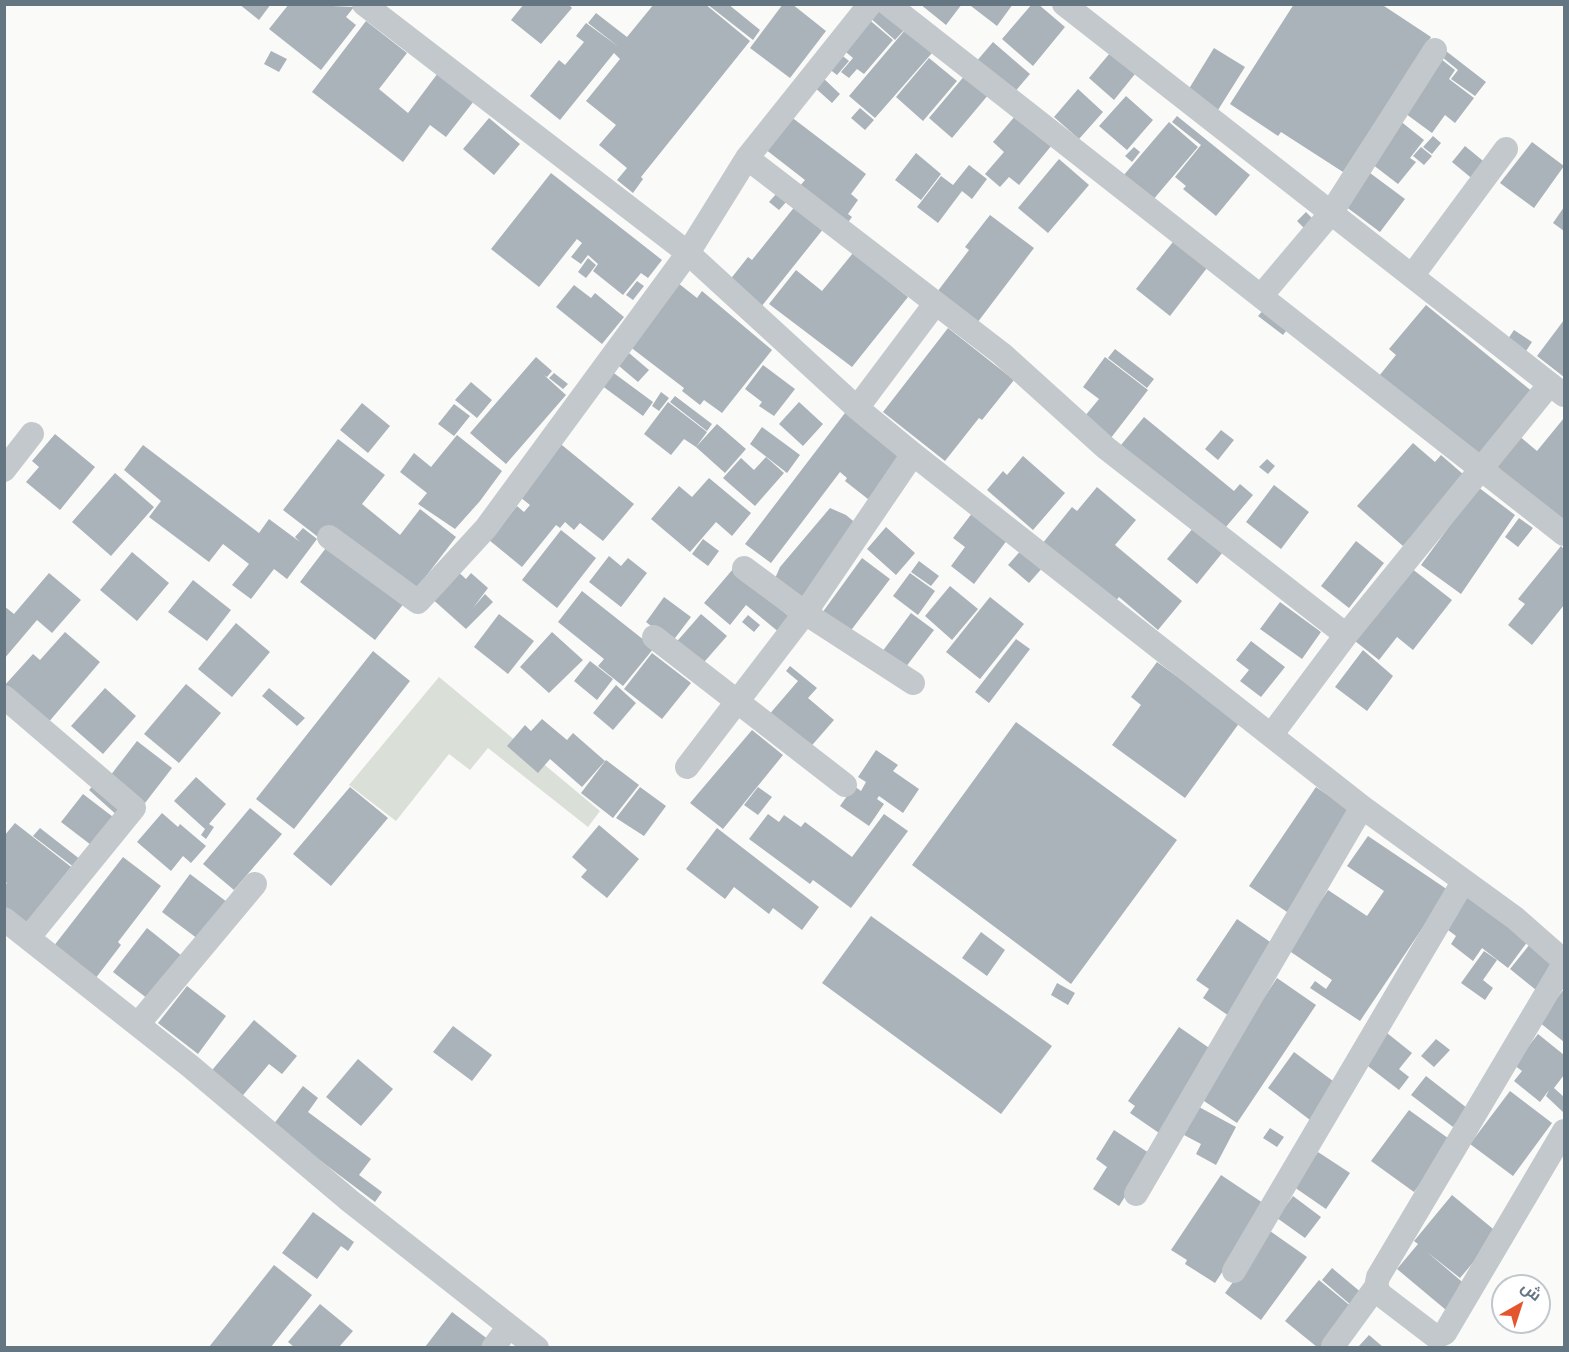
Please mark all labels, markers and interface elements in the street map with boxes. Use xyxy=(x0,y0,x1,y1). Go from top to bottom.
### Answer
north arrow xyxy=(1491,1274,1551,1334)
text: ش xyxy=(1517,1277,1545,1305)

